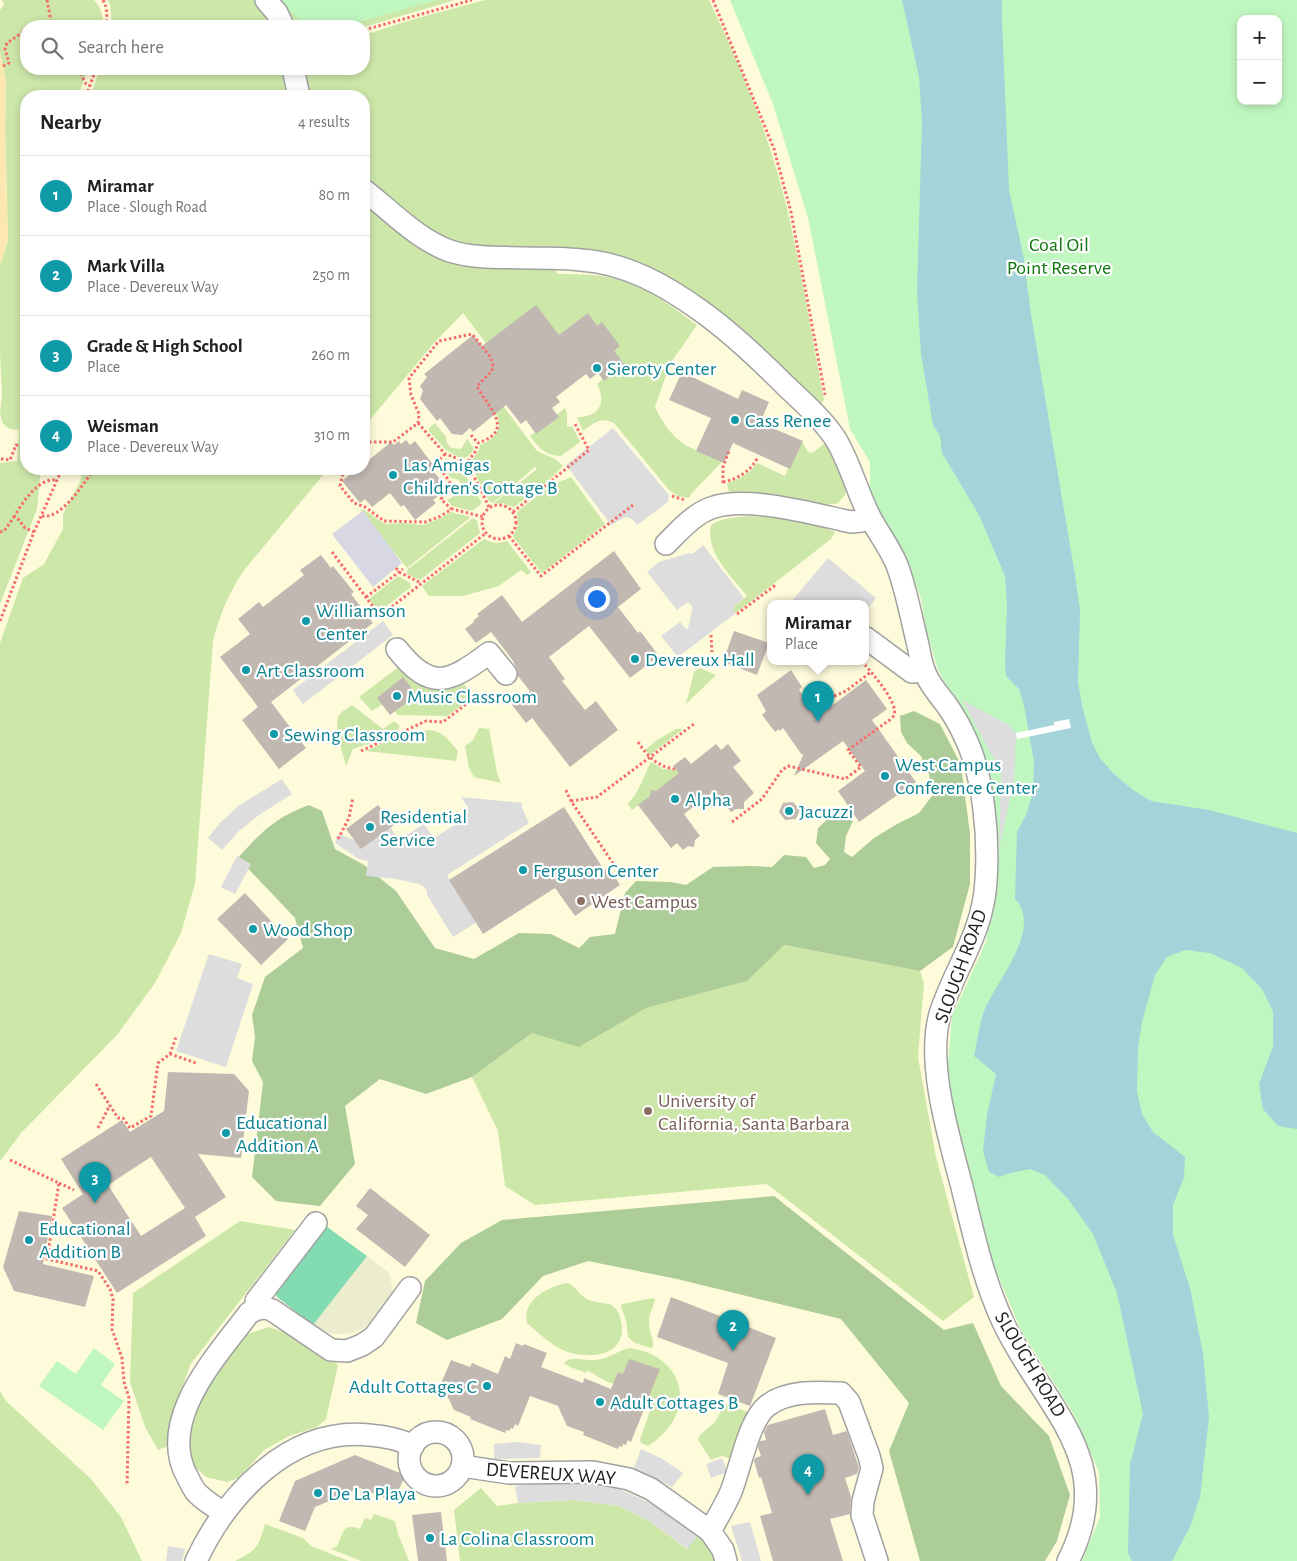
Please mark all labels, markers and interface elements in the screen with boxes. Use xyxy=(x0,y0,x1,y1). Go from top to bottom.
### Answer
map controls xyxy=(1237,15,1282,105)
button: + xyxy=(1237,15,1282,60)
search box xyxy=(20,20,370,75)
icon: search xyxy=(38,34,66,62)
text: Search here xyxy=(78,38,164,57)
button: − xyxy=(1237,60,1282,105)
text: Nearby xyxy=(40,112,101,133)
text: 4 results xyxy=(298,114,350,130)
text: Miramar xyxy=(87,177,154,196)
text: 1 xyxy=(53,187,59,203)
text: 80 m xyxy=(319,187,350,203)
text: Place · Slough Road xyxy=(87,199,207,215)
park label: Coal Oil Point Reserve xyxy=(1007,235,1111,278)
text: Mark Villa xyxy=(87,257,165,276)
text: 2 xyxy=(52,267,60,283)
text: 250 m xyxy=(312,267,350,283)
text: Place · Devereux Way xyxy=(87,279,219,295)
text: Grade & High School xyxy=(87,337,243,356)
text: 3 xyxy=(53,347,59,363)
text: 260 m xyxy=(311,347,350,363)
text: Place xyxy=(87,359,120,375)
place label: Sieroty Center xyxy=(607,359,717,379)
marker: Sieroty Center xyxy=(591,362,603,374)
place label: Cass Renee xyxy=(745,411,831,431)
marker: Cass Renee xyxy=(729,414,741,426)
text: Weisman xyxy=(87,417,159,436)
text: 4 xyxy=(52,427,60,443)
text: 310 m xyxy=(314,427,350,443)
text: Place · Devereux Way xyxy=(87,439,219,455)
place label: Las Amigas Children's Cottage B xyxy=(403,455,557,498)
marker: Las Amigas Children's Cottage B xyxy=(387,469,399,481)
your location xyxy=(584,586,610,612)
popup xyxy=(767,600,869,665)
place label: Williamson Center xyxy=(316,601,406,644)
text: Miramar xyxy=(785,614,851,633)
marker: Williamson Center xyxy=(300,615,312,627)
text: Place xyxy=(785,636,818,652)
place label: Devereux Hall xyxy=(645,650,755,670)
marker: Devereux Hall xyxy=(629,653,641,665)
place label: Art Classroom xyxy=(256,661,365,681)
marker: Art Classroom xyxy=(240,664,252,676)
pin: 1 xyxy=(802,681,834,722)
place label: Music Classroom xyxy=(407,687,537,707)
marker: Music Classroom xyxy=(391,690,403,702)
place label: Sewing Classroom xyxy=(284,725,425,745)
marker: Sewing Classroom xyxy=(268,728,280,740)
place label: West Campus Conference Center xyxy=(895,755,1038,798)
marker: West Campus Conference Center xyxy=(879,770,891,782)
place label: Alpha xyxy=(685,790,731,810)
marker: Alpha xyxy=(669,793,681,805)
place label: Jacuzzi xyxy=(799,802,853,822)
marker: Jacuzzi xyxy=(783,805,795,817)
place label: Residential Service xyxy=(380,807,467,850)
marker: Residential Service xyxy=(364,821,376,833)
place label: Ferguson Center xyxy=(533,861,659,881)
marker: Ferguson Center xyxy=(517,864,529,876)
place label: West Campus xyxy=(591,892,698,912)
marker: West Campus xyxy=(575,895,587,907)
street label: SLOUGH ROAD xyxy=(931,907,991,1026)
place label: Wood Shop xyxy=(263,920,353,940)
marker: Wood Shop xyxy=(247,923,259,935)
place label: University of California, Santa Barbara xyxy=(658,1091,850,1134)
marker: University of California, Santa Barbara xyxy=(642,1105,654,1117)
place label: Educational Addition A xyxy=(236,1113,328,1156)
marker: Educational Addition A xyxy=(220,1127,232,1139)
pin: 3 xyxy=(79,1162,111,1203)
place label: Educational Addition B xyxy=(39,1219,131,1262)
marker: Educational Addition B xyxy=(23,1234,35,1246)
street label: SLOUGH ROAD xyxy=(991,1308,1069,1421)
pin: 2 xyxy=(717,1310,749,1351)
place label: Adult Cottages C xyxy=(349,1377,477,1397)
marker: Adult Cottages C xyxy=(481,1380,493,1392)
place label: Adult Cottages B xyxy=(610,1393,739,1413)
marker: Adult Cottages B xyxy=(594,1396,606,1408)
pin: 4 xyxy=(792,1454,824,1495)
street label: DEVEREUX WAY xyxy=(485,1459,617,1489)
place label: De La Playa xyxy=(328,1484,416,1504)
marker: De La Playa xyxy=(312,1487,324,1499)
place label: La Colina Classroom xyxy=(440,1529,595,1549)
marker: La Colina Classroom xyxy=(424,1532,436,1544)

